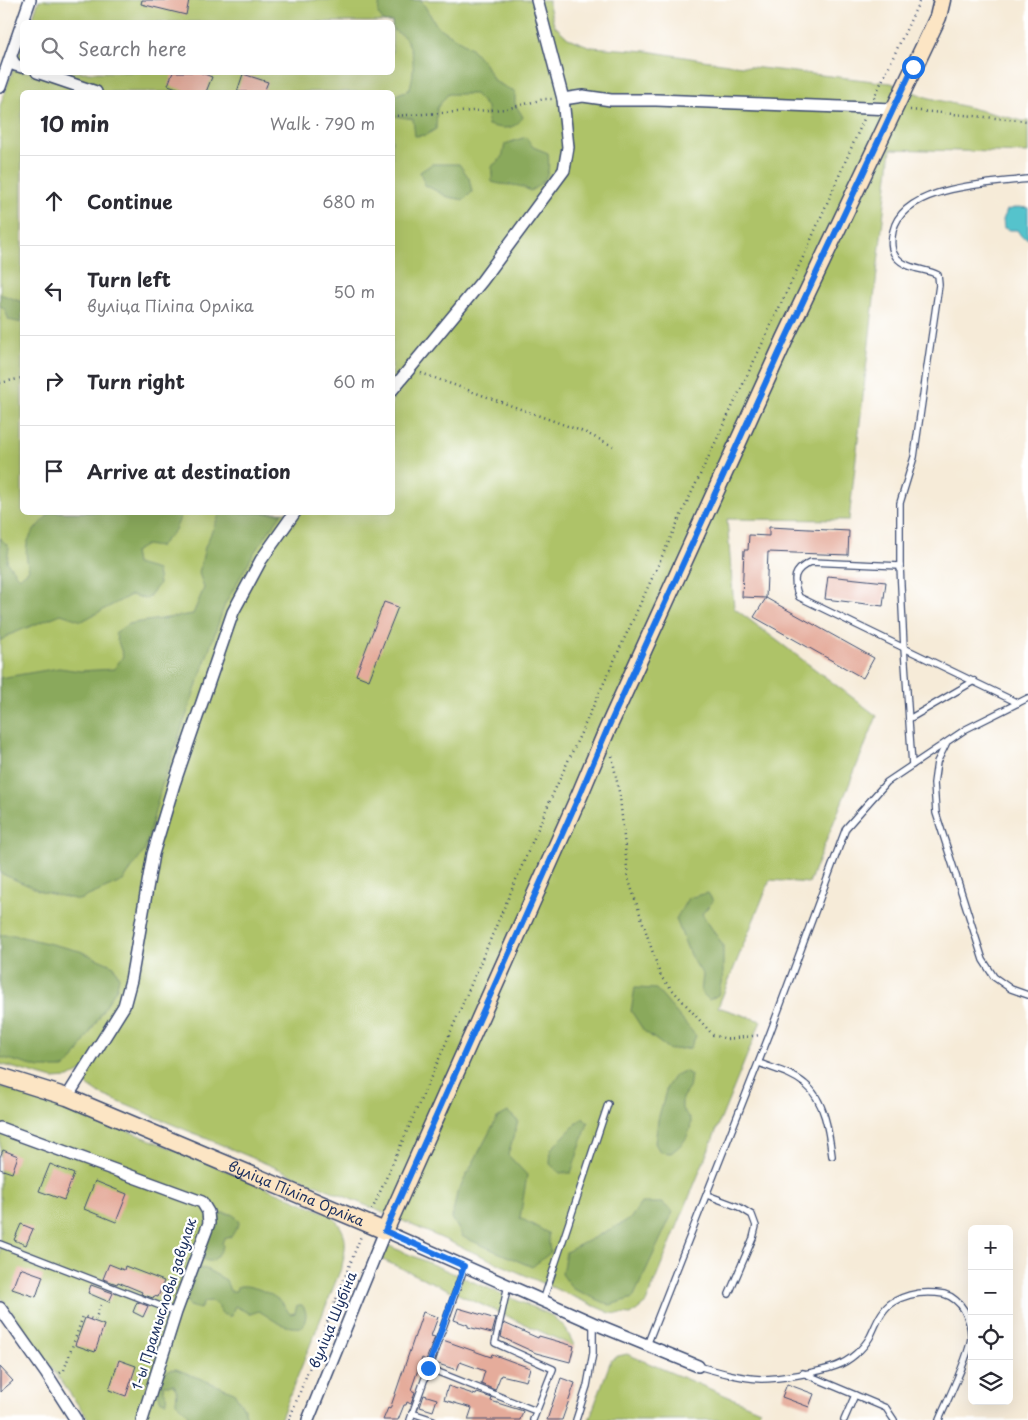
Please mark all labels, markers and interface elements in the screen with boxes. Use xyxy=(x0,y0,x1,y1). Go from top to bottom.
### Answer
search box xyxy=(20,20,395,75)
icon: search xyxy=(38,34,66,62)
text: Search here xyxy=(78,34,187,62)
route start xyxy=(902,56,925,79)
text: 10 min xyxy=(40,107,110,139)
text: Walk · 790 m xyxy=(270,111,375,135)
icon: ahead xyxy=(40,187,68,215)
text: Continue xyxy=(87,187,173,215)
text: 680 m xyxy=(322,189,375,213)
text: Turn left xyxy=(87,265,171,293)
icon: left xyxy=(40,277,68,305)
text: 50 m xyxy=(334,279,375,303)
text: вуліца Піліпа Орліка xyxy=(87,293,254,317)
icon: right xyxy=(40,367,68,395)
text: Turn right xyxy=(87,367,185,395)
text: 60 m xyxy=(333,369,375,393)
icon: arrive xyxy=(40,457,68,485)
text: Arrive at destination xyxy=(87,457,291,485)
street label: вуліца Піліпа Орліка xyxy=(225,1155,368,1231)
street label: 1-ы Прамысловы завулак xyxy=(126,1214,202,1393)
map controls xyxy=(968,1225,1013,1405)
button: + xyxy=(968,1225,1013,1270)
street label: вуліца Шубіна xyxy=(304,1268,362,1371)
button: − xyxy=(968,1270,1013,1315)
button: locate xyxy=(968,1315,1013,1360)
route end xyxy=(417,1357,440,1380)
button: layers xyxy=(968,1360,1013,1405)

